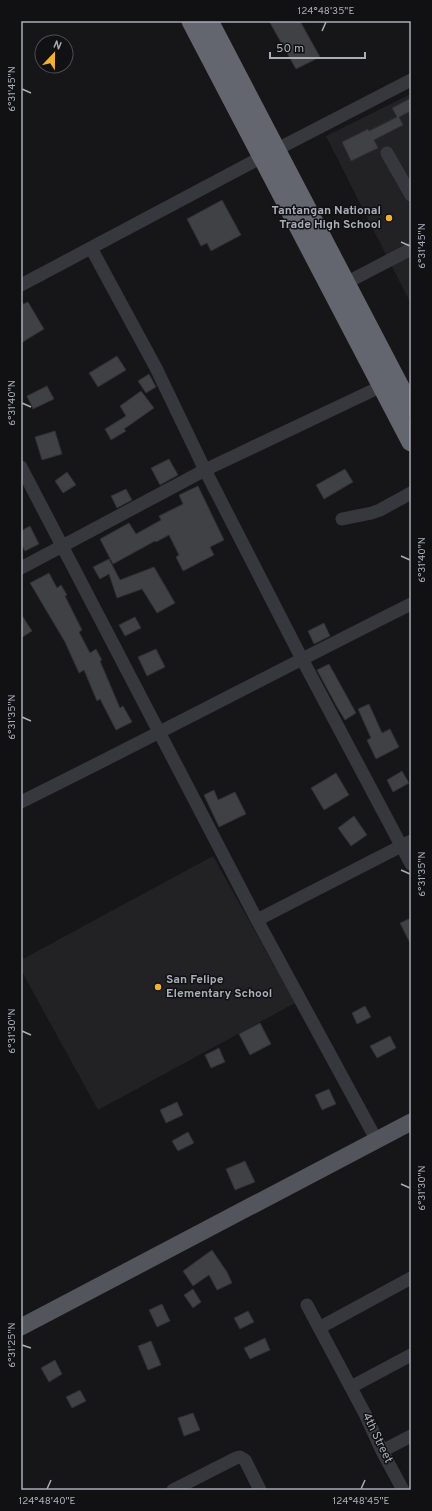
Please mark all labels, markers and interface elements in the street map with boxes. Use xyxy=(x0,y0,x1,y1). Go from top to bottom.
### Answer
text: 124°48'35"E xyxy=(298,5,354,18)
north arrow xyxy=(34,34,74,74)
scale bar xyxy=(270,34,365,60)
text: N xyxy=(51,38,64,54)
text: 50 m xyxy=(276,41,304,57)
text: 6°31'45"N xyxy=(6,66,19,112)
place label: Tantangan National Trade High School xyxy=(272,203,381,233)
marker: Tantangan National Trade High School xyxy=(384,213,394,223)
text: 6°31'45"N xyxy=(416,223,429,269)
text: 6°31'40"N xyxy=(6,380,19,426)
text: 6°31'40"N xyxy=(416,537,429,583)
text: 6°31'35"N xyxy=(6,694,19,740)
text: 6°31'35"N xyxy=(416,851,429,897)
place label: San Felipe Elementary School xyxy=(166,972,272,1002)
marker: San Felipe Elementary School xyxy=(153,982,163,992)
text: 6°31'30"N xyxy=(6,1008,19,1054)
text: 6°31'30"N xyxy=(416,1165,429,1211)
text: 6°31'25"N xyxy=(6,1322,19,1368)
street label: 4th Street xyxy=(358,1410,396,1466)
text: 124°48'40"E xyxy=(18,1495,76,1508)
text: 124°48'45"E xyxy=(333,1495,389,1508)

